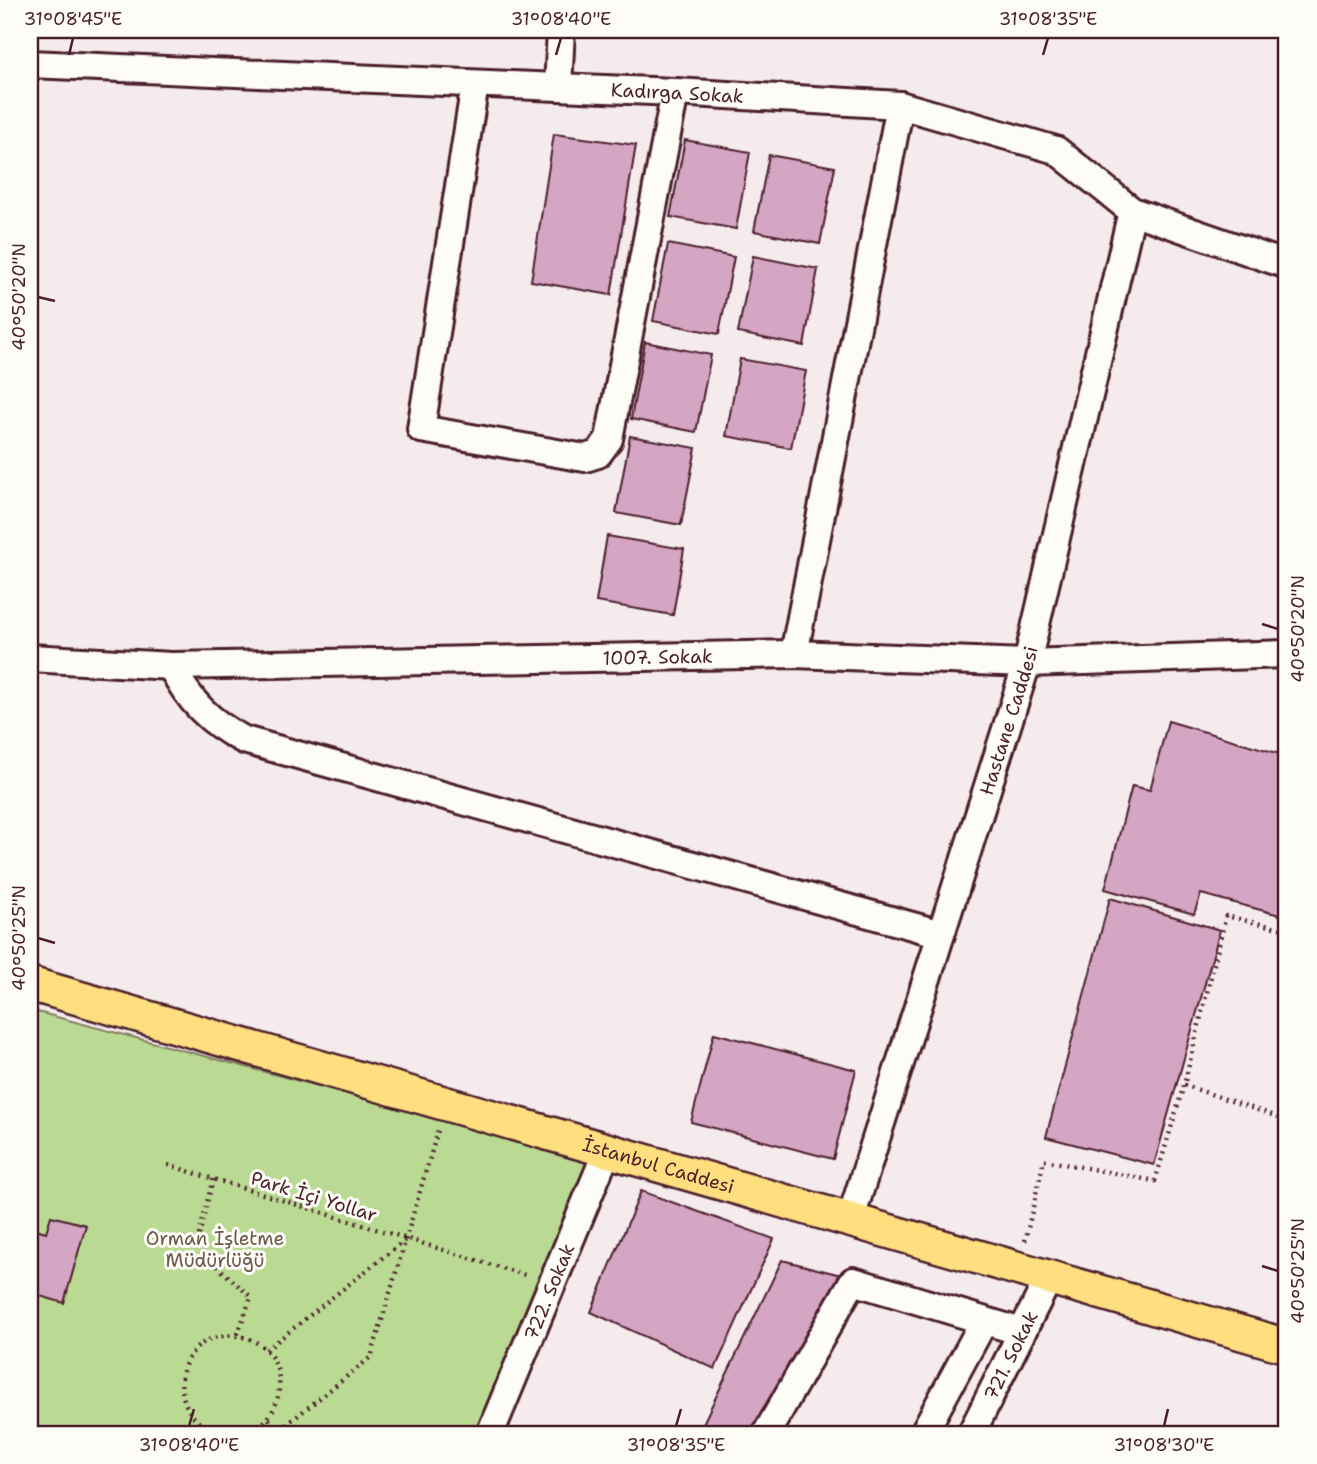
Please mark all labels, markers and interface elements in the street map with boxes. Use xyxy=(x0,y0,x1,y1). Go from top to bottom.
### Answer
text: 31°08'45"E xyxy=(24,7,122,31)
text: 31°08'40"E xyxy=(511,7,611,31)
text: 31°08'35"E xyxy=(999,7,1097,31)
street label: Kadırga Sokak xyxy=(610,77,745,109)
text: 40°50'20"N xyxy=(7,243,31,351)
text: 40°50'20"N xyxy=(1286,575,1310,683)
street label: 1007. Sokak xyxy=(602,644,713,671)
street label: Hastane Caddesi xyxy=(974,644,1044,798)
text: 40°50'25"N xyxy=(7,885,31,991)
street label: İstanbul Caddesi xyxy=(579,1132,737,1199)
street label: Park İçi Yollar xyxy=(248,1165,380,1228)
text: 40°50'25"N xyxy=(1286,1218,1310,1324)
park label: Orman İşletme Müdürlüğü xyxy=(146,1226,284,1273)
street label: 722. Sokak xyxy=(518,1240,580,1344)
street label: 721. Sokak xyxy=(978,1306,1044,1404)
text: 31°08'40"E xyxy=(139,1433,239,1457)
text: 31°08'35"E xyxy=(627,1433,725,1457)
text: 31°08'30"E xyxy=(1114,1433,1214,1457)

